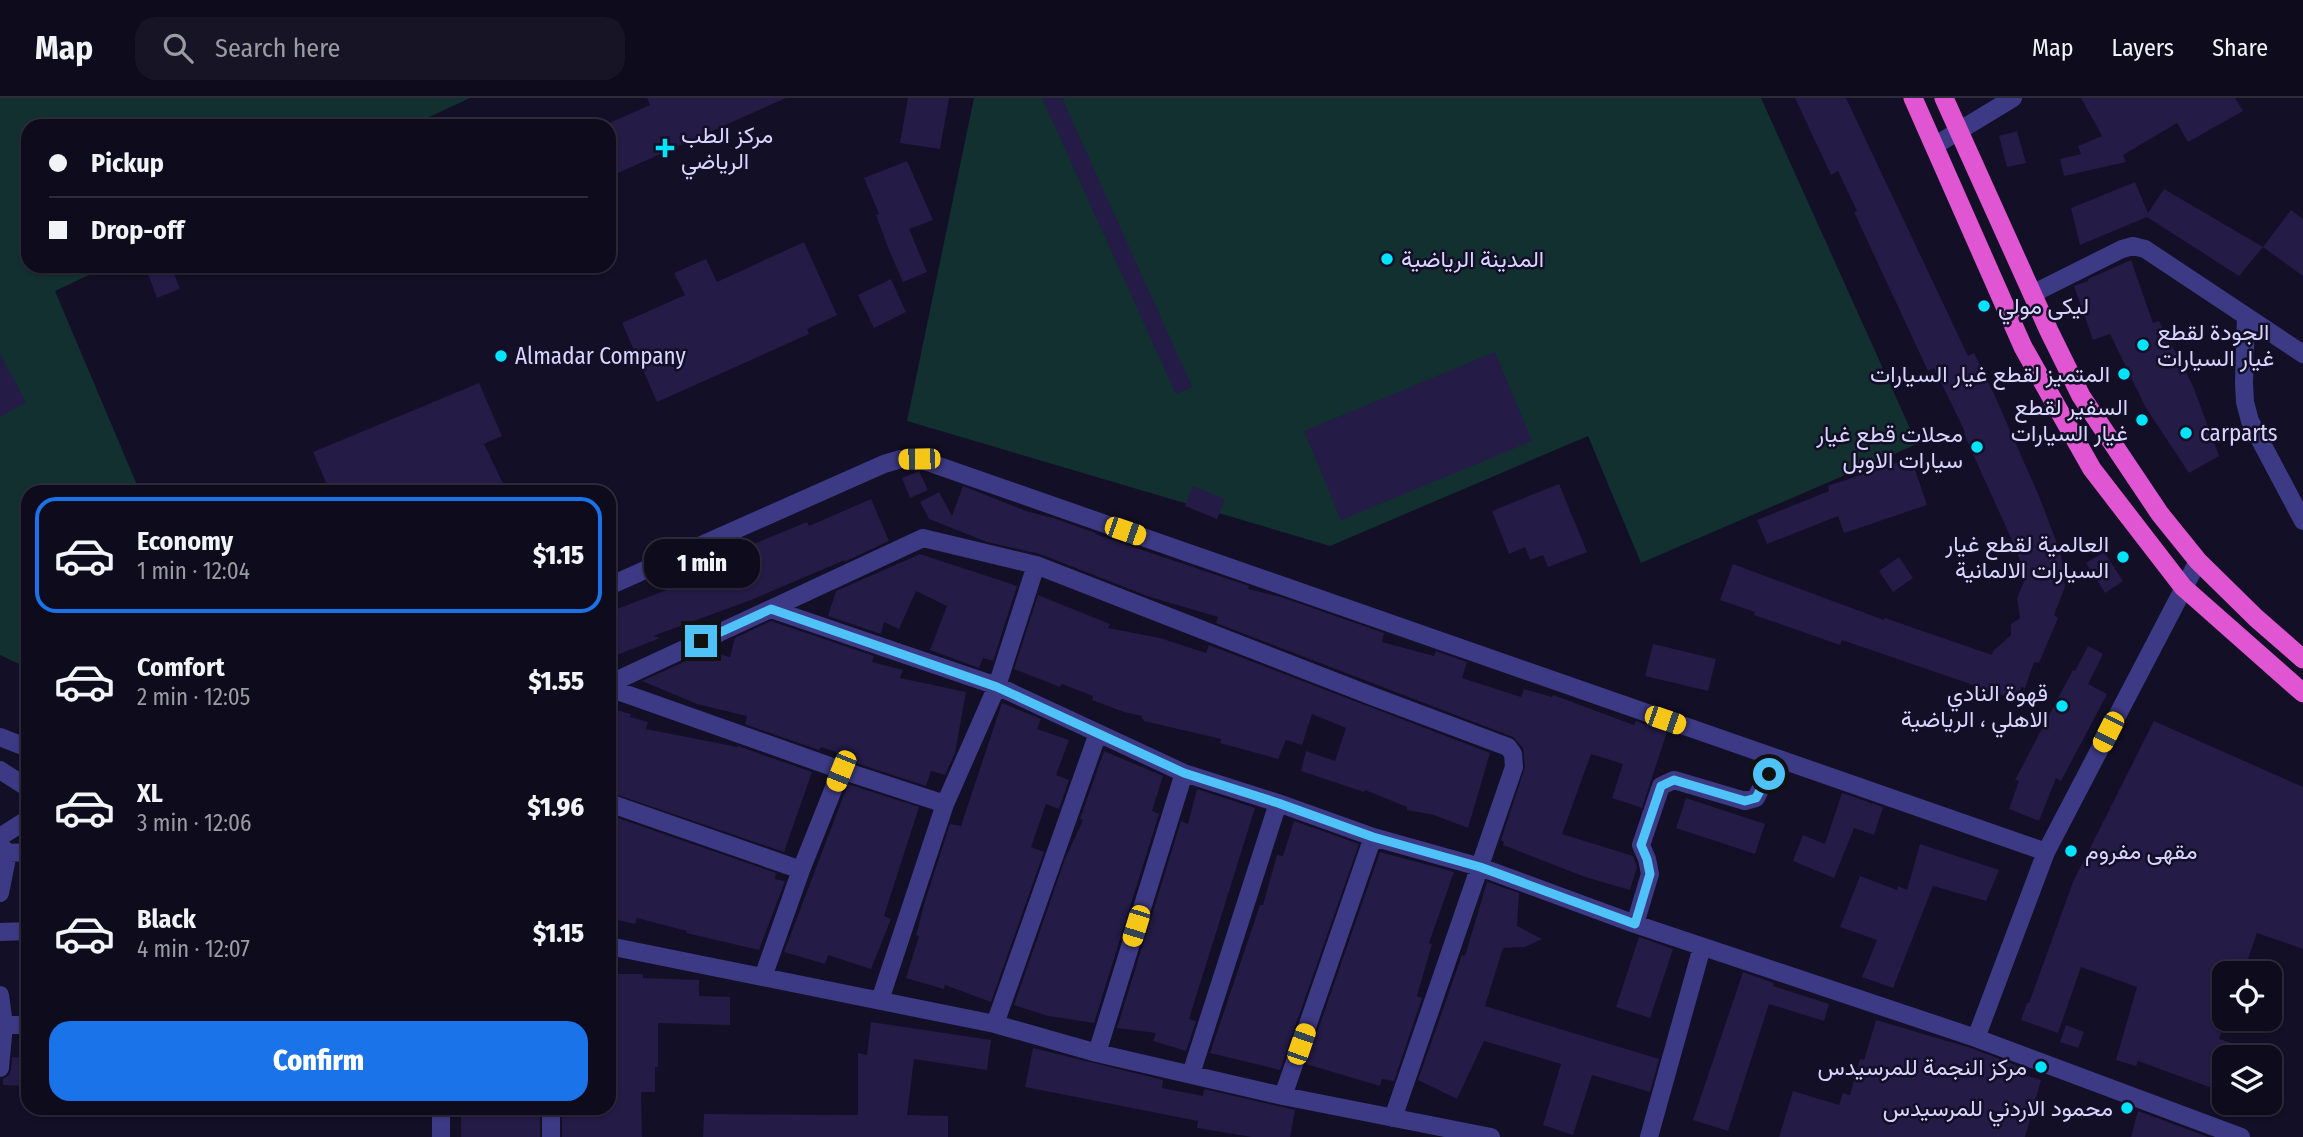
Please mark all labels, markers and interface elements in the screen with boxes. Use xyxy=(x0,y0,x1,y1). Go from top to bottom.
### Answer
search box xyxy=(135,17,625,80)
text: Map xyxy=(35,28,93,68)
icon: search xyxy=(159,29,197,67)
text: Search here xyxy=(215,33,340,64)
text: Map xyxy=(2032,34,2074,62)
text: Layers xyxy=(2112,34,2174,62)
text: Share xyxy=(2212,34,2268,62)
place label: مركز الطب الرياضي xyxy=(681,121,773,180)
marker: مركز الطب الرياضي xyxy=(655,138,675,158)
text: Pickup xyxy=(91,148,164,179)
text: Drop-off xyxy=(91,215,184,246)
place label: المدينة الرياضية xyxy=(1401,245,1544,274)
marker: المدينة الرياضية xyxy=(1379,251,1395,267)
place label: ليكى مولي xyxy=(1998,292,2089,325)
marker: ليكى مولي xyxy=(1976,298,1992,314)
place label: الجودة لقطع غيار السيارات xyxy=(2157,318,2274,373)
marker: الجودة لقطع غيار السيارات xyxy=(2135,337,2151,353)
place label: Almadar Company xyxy=(515,342,686,370)
marker: Almadar Company xyxy=(493,348,509,364)
place label: المتميز لقطع غيار السيارات xyxy=(1870,360,2110,390)
marker: المتميز لقطع غيار السيارات xyxy=(2116,366,2132,382)
place label: السفير لقطع غيار السيارات xyxy=(2011,393,2128,448)
marker: السفير لقطع غيار السيارات xyxy=(2134,412,2150,428)
place label: carparts xyxy=(2200,419,2278,447)
place label: محلات قطع غيار سيارات الاوبل xyxy=(1815,420,1963,475)
marker: carparts xyxy=(2178,425,2194,441)
marker: محلات قطع غيار سيارات الاوبل xyxy=(1969,439,1985,455)
car xyxy=(898,448,941,470)
car xyxy=(1102,514,1149,548)
icon: car xyxy=(53,524,116,587)
text: Economy xyxy=(137,526,233,557)
place label: العالمية لقطع غيار السيارات الالمانية xyxy=(1944,530,2109,585)
text: $1.15 xyxy=(533,540,584,571)
callout: 1 min xyxy=(643,540,759,588)
text: 1 min xyxy=(677,549,727,577)
marker: العالمية لقطع غيار السيارات الالمانية xyxy=(2115,549,2131,565)
text: 1 min · 12:04 xyxy=(137,557,250,585)
route end xyxy=(685,625,717,657)
icon: car xyxy=(53,650,116,713)
text: Comfort xyxy=(137,652,225,683)
text: $1.55 xyxy=(528,666,584,697)
place label: قهوة النادي الاهلي ، الرياضية xyxy=(1901,679,2048,738)
text: 2 min · 12:05 xyxy=(137,683,250,711)
marker: قهوة النادي الاهلي ، الرياضية xyxy=(2054,698,2070,714)
car xyxy=(1642,703,1689,737)
car xyxy=(2090,709,2127,755)
car xyxy=(824,748,859,794)
route start xyxy=(1753,758,1785,790)
icon: car xyxy=(53,776,116,839)
text: XL xyxy=(137,778,163,809)
text: $1.96 xyxy=(528,792,584,823)
text: 3 min · 12:06 xyxy=(137,809,251,837)
place label: مقهى مفروم xyxy=(2085,837,2198,866)
marker: مقهى مفروم xyxy=(2063,843,2079,859)
icon: car xyxy=(53,902,116,965)
car xyxy=(1120,903,1153,949)
text: Black xyxy=(137,904,196,935)
text: $1.15 xyxy=(533,918,584,949)
text: 4 min · 12:07 xyxy=(137,935,250,963)
map controls xyxy=(2212,961,2282,1115)
button: locate xyxy=(2212,961,2282,1031)
button: Confirm xyxy=(49,1021,588,1101)
car xyxy=(1285,1021,1318,1067)
button: layers xyxy=(2212,1045,2282,1115)
place label: مركز النجمة للمرسيدس xyxy=(1817,1053,2027,1082)
marker: مركز النجمة للمرسيدس xyxy=(2033,1059,2049,1075)
place label: محمود الاردني للمرسيدس xyxy=(1883,1094,2113,1127)
marker: محمود الاردني للمرسيدس xyxy=(2119,1100,2135,1116)

